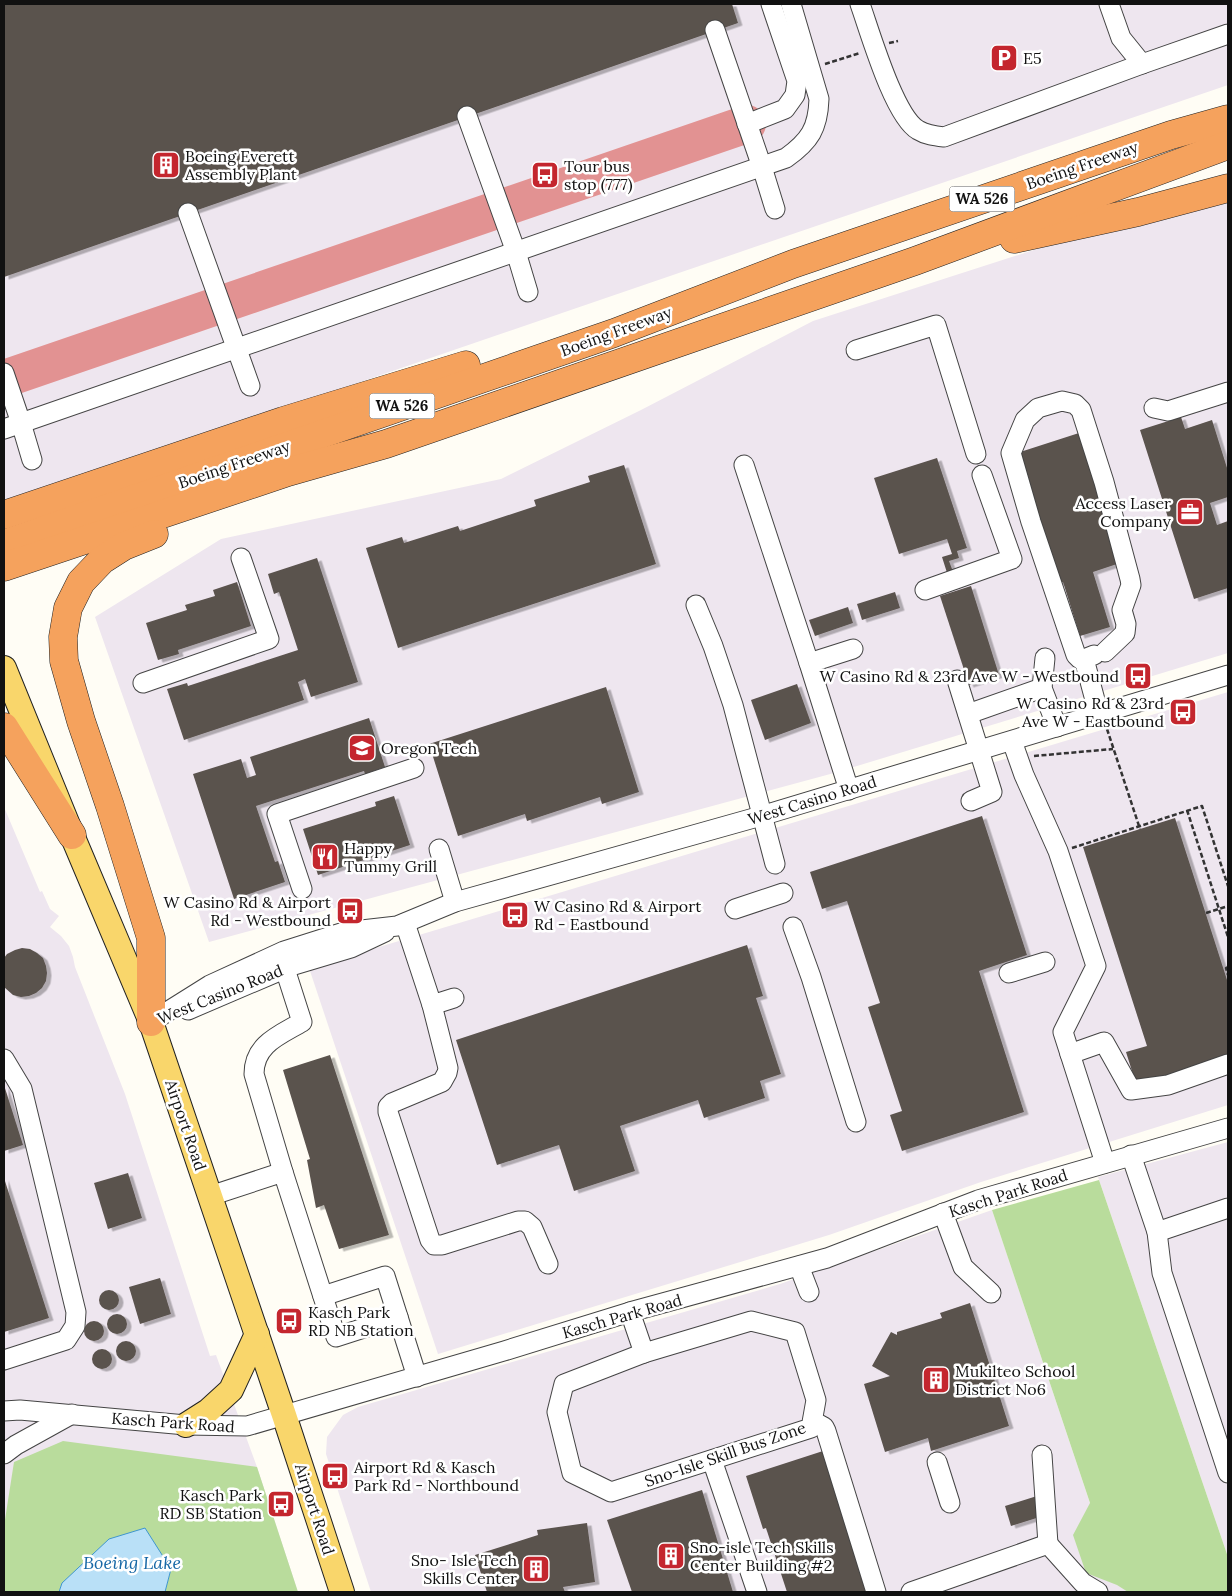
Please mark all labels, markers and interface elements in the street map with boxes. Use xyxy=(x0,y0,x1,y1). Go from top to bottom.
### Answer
parking icon: E5 xyxy=(989,43,1019,73)
place label: E5 xyxy=(1023,48,1042,68)
street label: Boeing Freeway xyxy=(1023,136,1141,194)
place label: Boeing Everett Assembly Plant xyxy=(184,146,298,184)
building icon: Boeing Everett Assembly Plant xyxy=(151,150,181,180)
place label: Tour bus stop (777) xyxy=(564,156,633,195)
bus stop icon: Tour bus stop (777) xyxy=(530,160,560,190)
road number: WA 526 xyxy=(950,186,1014,212)
street label: Boeing Freeway xyxy=(558,301,675,360)
road number: WA 526 xyxy=(370,394,434,418)
street label: Boeing Freeway xyxy=(175,435,293,493)
place label: Access Laser Company xyxy=(1075,493,1172,531)
office icon: Access Laser Company xyxy=(1175,497,1205,527)
bus stop icon: W Casino Rd & 23rd Ave W - Westbound xyxy=(1123,661,1153,691)
place label: W Casino Rd & 23rd Ave W - Westbound xyxy=(820,666,1119,686)
place label: W Casino Rd & 23rd Ave W - Eastbound xyxy=(1017,693,1164,731)
bus stop icon: W Casino Rd & 23rd Ave W - Eastbound xyxy=(1168,697,1198,727)
school or university icon: Oregon Tech xyxy=(347,733,377,763)
place label: Oregon Tech xyxy=(381,738,478,758)
street label: West Casino Road xyxy=(745,771,879,829)
place label: Happy Tummy Grill xyxy=(344,838,437,876)
restaurant icon: Happy Tummy Grill xyxy=(310,842,340,872)
place label: W Casino Rd & Airport Rd - Westbound xyxy=(164,892,332,930)
bus stop icon: W Casino Rd & Airport Rd - Westbound xyxy=(335,896,365,926)
place label: W Casino Rd & Airport Rd - Eastbound xyxy=(534,896,702,934)
bus stop icon: W Casino Rd & Airport Rd - Eastbound xyxy=(500,900,530,930)
street label: West Casino Road xyxy=(154,960,286,1028)
street label: Airport Road xyxy=(161,1076,211,1174)
street label: Kasch Park Road xyxy=(946,1164,1070,1222)
street label: Kasch Park Road xyxy=(560,1289,685,1343)
place label: Kasch Park RD NB Station xyxy=(308,1302,414,1340)
bus stop icon: Kasch Park RD NB Station xyxy=(274,1306,304,1336)
place label: Mukilteo School District No6 xyxy=(955,1361,1075,1399)
building icon: Mukilteo School District No6 xyxy=(921,1365,951,1395)
street label: Kasch Park Road xyxy=(111,1408,236,1436)
street label: Sno-Isle Skill Bus Zone xyxy=(642,1417,808,1491)
place label: Airport Rd & Kasch Park Rd - Northbound xyxy=(353,1457,519,1495)
street label: Airport Road xyxy=(291,1460,339,1558)
bus stop icon: Airport Rd & Kasch Park Rd - Northbound xyxy=(320,1461,350,1491)
place label: Kasch Park RD SB Station xyxy=(159,1485,262,1523)
bus stop icon: Kasch Park RD SB Station xyxy=(266,1489,296,1519)
place label: Sno-isle Tech Skills Center Building #2 xyxy=(690,1537,834,1575)
building icon: Sno-isle Tech Skills Center Building #2 xyxy=(656,1541,686,1571)
place label: Sno- Isle Tech Skills Center xyxy=(411,1550,517,1588)
water label: Boeing Lake xyxy=(83,1551,181,1574)
building icon: Sno- Isle Tech Skills Center xyxy=(521,1554,551,1584)

